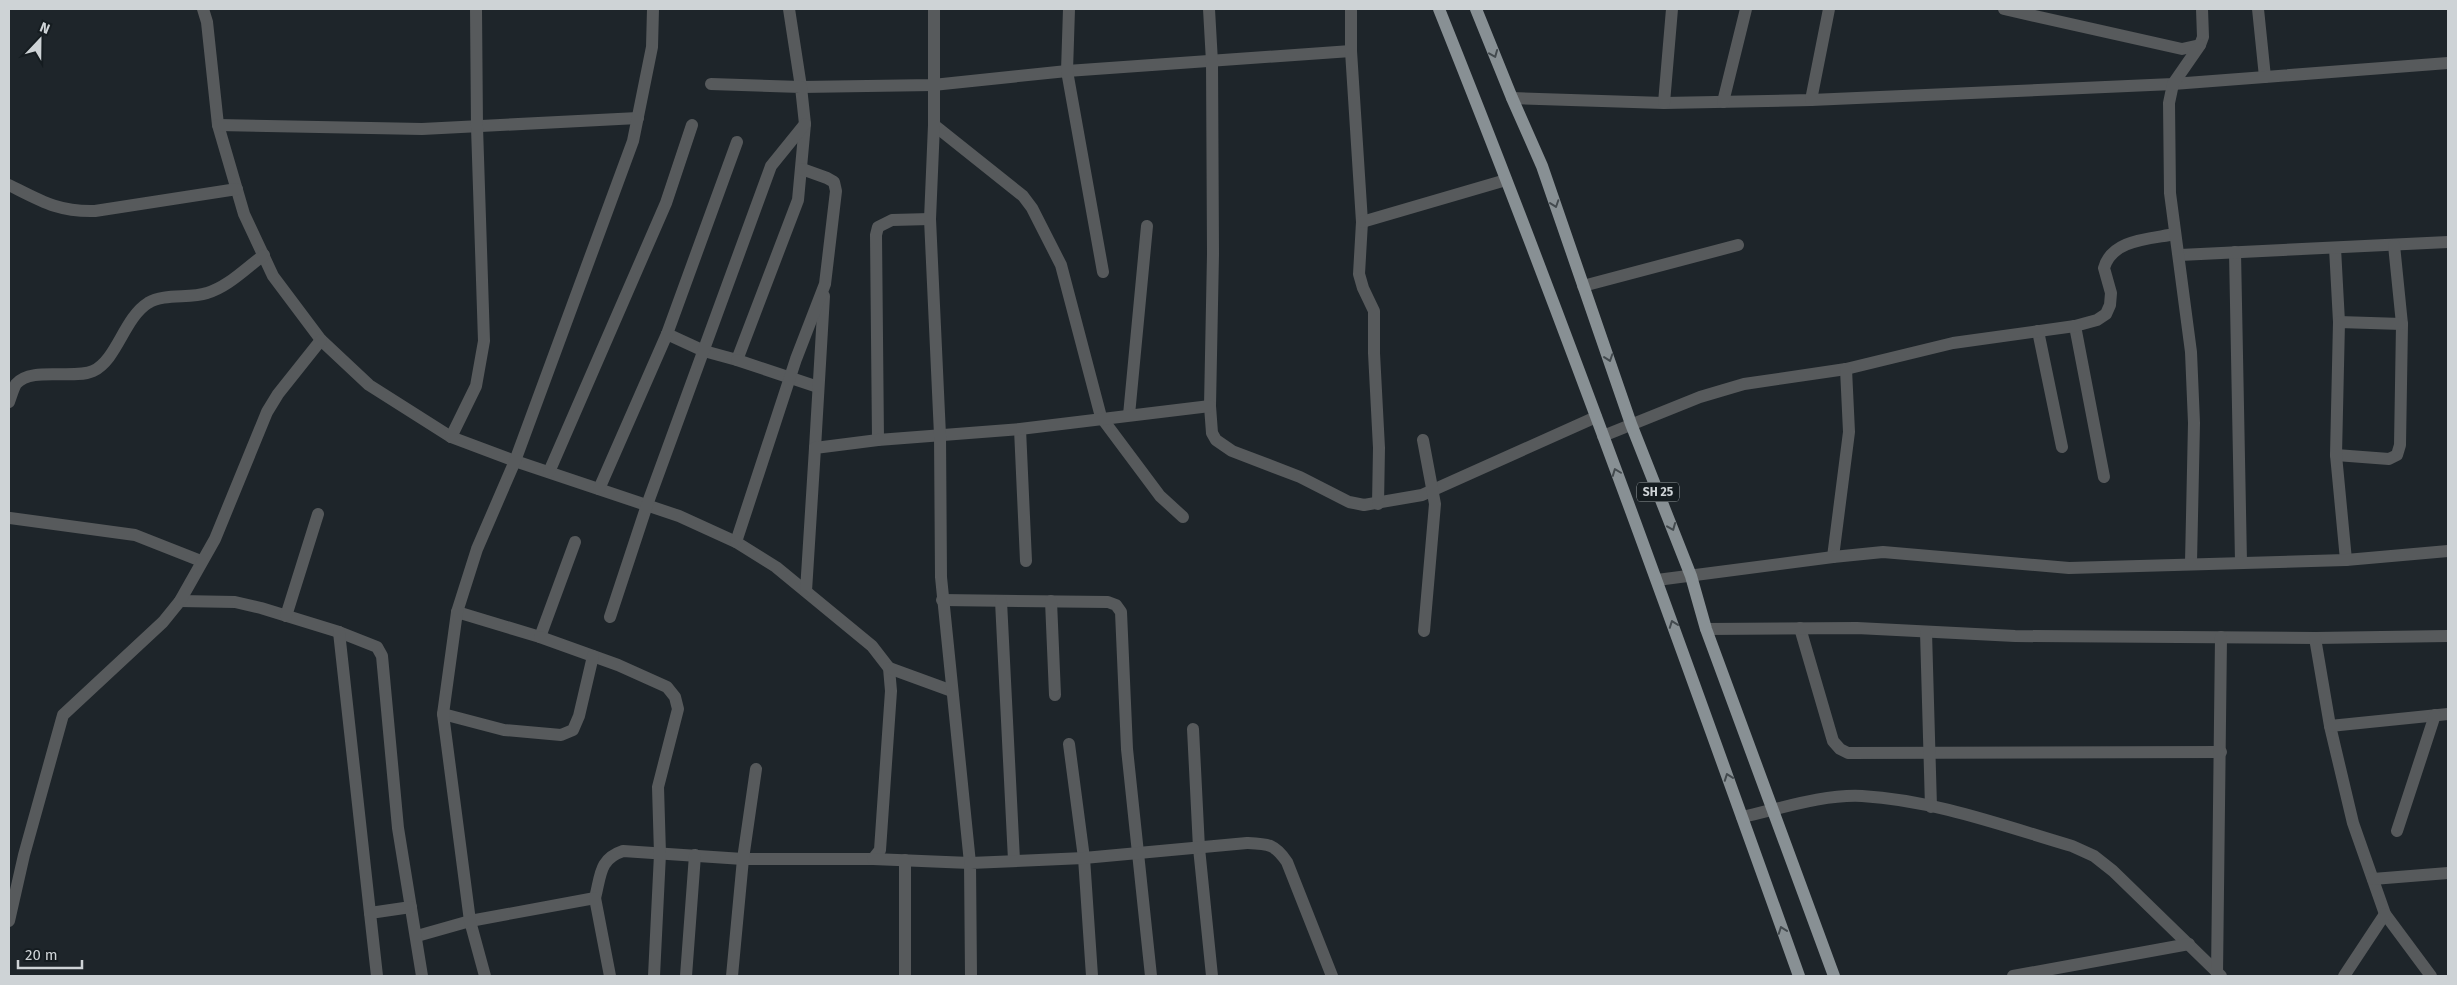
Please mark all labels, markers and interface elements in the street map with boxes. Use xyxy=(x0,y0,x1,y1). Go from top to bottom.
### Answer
north arrow xyxy=(15,15,65,65)
text: N xyxy=(37,19,52,38)
one-way arrow xyxy=(1488,49,1498,58)
one-way arrow xyxy=(1549,200,1559,208)
one-way arrow xyxy=(1603,353,1613,362)
one-way arrow xyxy=(1612,468,1623,477)
road number: SH 25 xyxy=(1637,482,1679,502)
one-way arrow xyxy=(1666,522,1676,530)
one-way arrow xyxy=(1669,621,1679,629)
one-way arrow xyxy=(1724,774,1734,782)
one-way arrow xyxy=(1778,927,1788,935)
scale bar xyxy=(18,938,81,970)
text: 20 m xyxy=(25,946,58,964)

